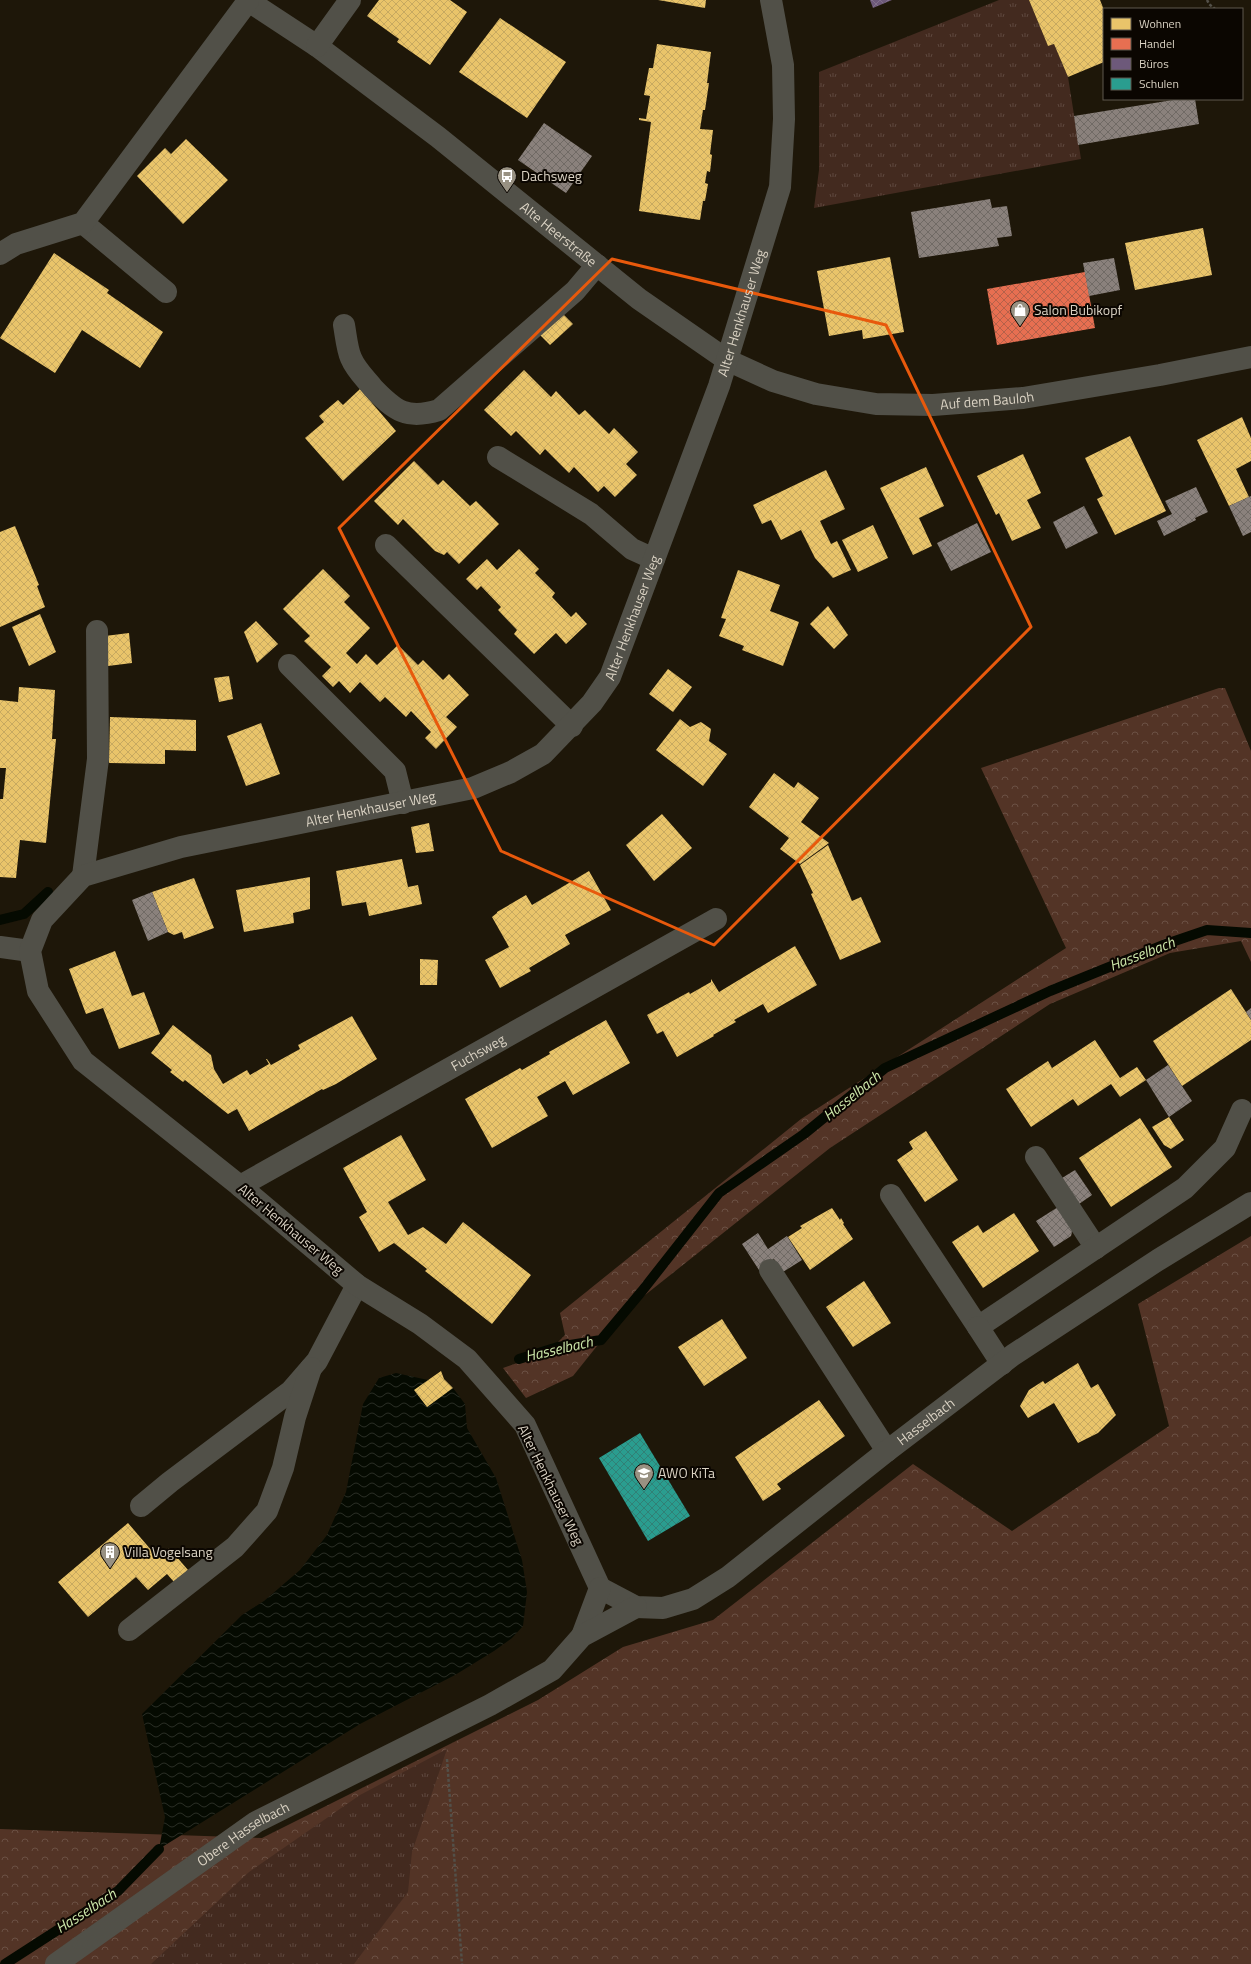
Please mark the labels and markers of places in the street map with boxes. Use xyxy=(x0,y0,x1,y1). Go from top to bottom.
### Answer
bus stop icon: Dachsweg xyxy=(496,165,518,193)
place label: Dachsweg xyxy=(521,165,582,186)
shop icon: Salon Bubikopf xyxy=(1009,299,1031,327)
place label: Salon Bubikopf xyxy=(1034,299,1123,320)
school or university icon: AWO KiTa xyxy=(633,1462,655,1490)
place label: AWO KiTa xyxy=(658,1462,715,1483)
building icon: Villa Vogelsang xyxy=(99,1541,121,1569)
place label: Villa Vogelsang xyxy=(124,1541,213,1562)

